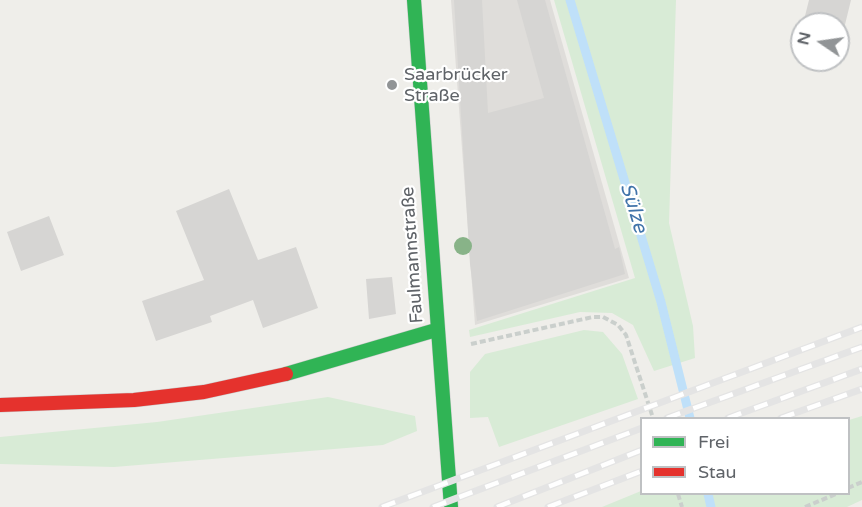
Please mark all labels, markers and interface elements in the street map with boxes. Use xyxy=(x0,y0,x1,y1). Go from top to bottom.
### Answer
north arrow xyxy=(790,12,850,72)
text: N xyxy=(793,30,816,47)
place label: Saarbrücker Straße xyxy=(404,64,508,106)
marker: Saarbrücker Straße xyxy=(385,78,399,92)
water label: Sülze xyxy=(614,180,652,236)
street label: Faulmannstraße xyxy=(397,186,429,324)
legend xyxy=(640,417,850,495)
text: Frei xyxy=(698,431,730,453)
text: Stau xyxy=(698,461,737,483)

